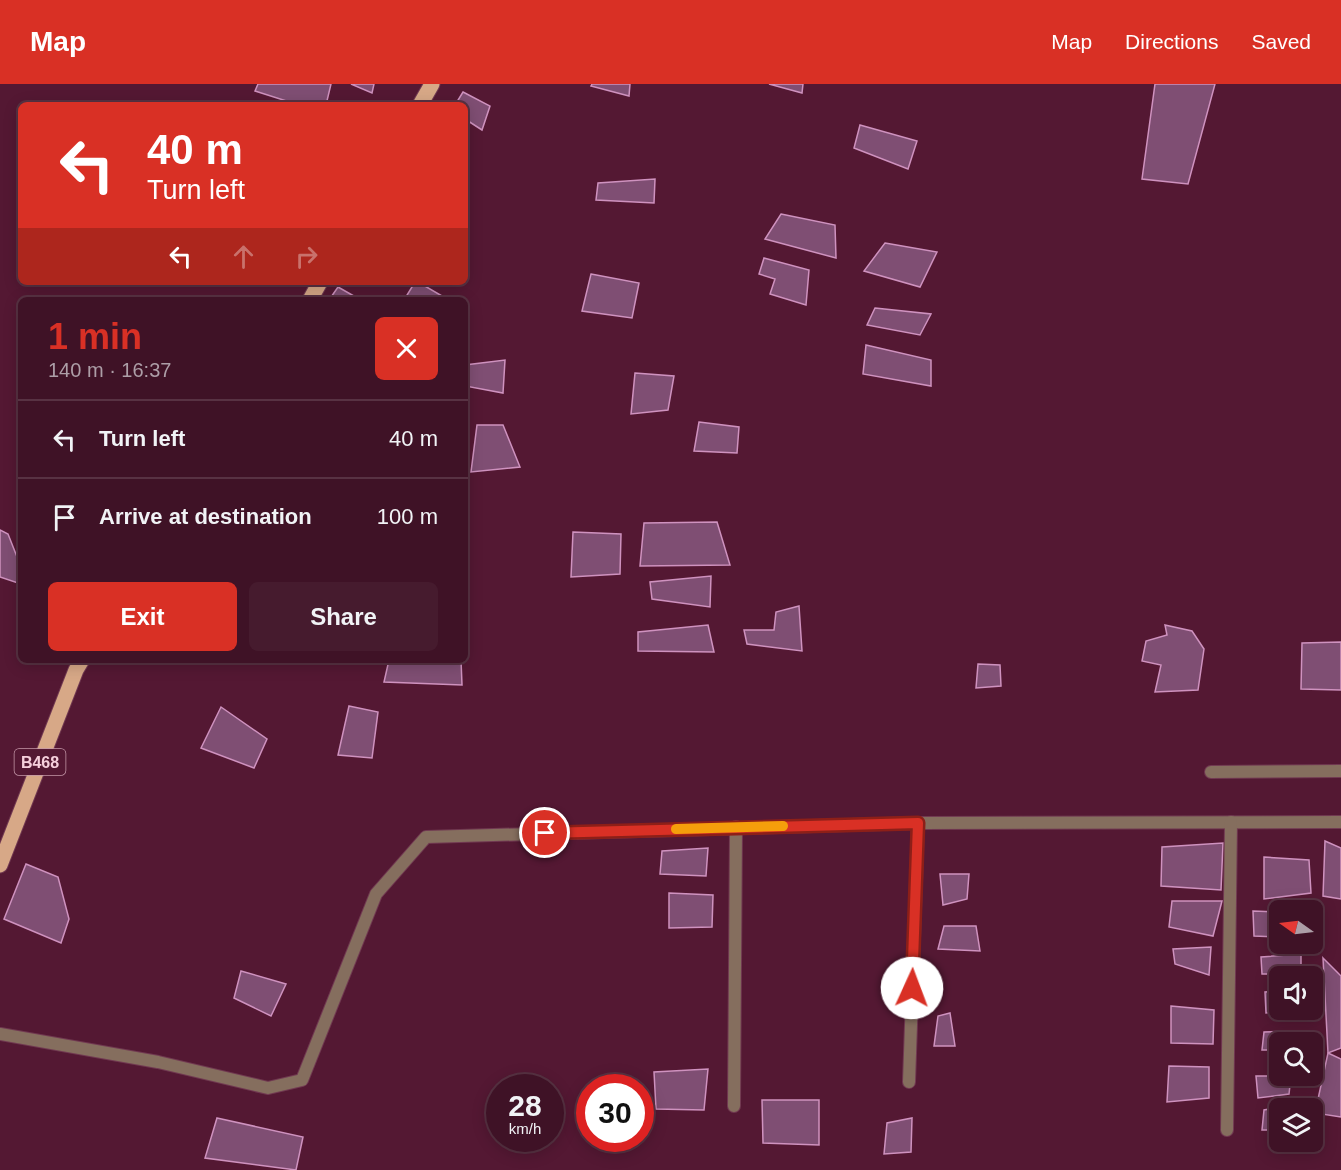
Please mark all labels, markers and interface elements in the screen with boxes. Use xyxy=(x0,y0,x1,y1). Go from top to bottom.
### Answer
text: Map xyxy=(30,26,86,57)
text: Map xyxy=(1051,30,1092,53)
text: Directions xyxy=(1125,30,1218,53)
text: Saved xyxy=(1251,30,1311,53)
icon: left xyxy=(48,126,126,204)
text: 40 m xyxy=(147,126,243,173)
text: Turn left xyxy=(147,175,245,205)
icon: left xyxy=(164,240,197,273)
icon: ahead xyxy=(227,240,260,273)
icon: right xyxy=(290,240,323,273)
text: 1 min xyxy=(48,316,142,357)
button: close xyxy=(375,317,438,380)
text: 140 m · 16:37 xyxy=(48,359,171,381)
icon: left xyxy=(48,423,81,456)
text: Turn left xyxy=(99,426,185,451)
text: 40 m xyxy=(389,426,438,451)
icon: arrive xyxy=(48,501,81,534)
text: Arrive at destination xyxy=(99,504,312,529)
text: 100 m xyxy=(377,504,438,529)
button: Exit xyxy=(48,582,237,651)
button: Share xyxy=(249,582,438,651)
road number: B468 xyxy=(15,749,66,775)
pin xyxy=(519,807,570,858)
icon: arrive xyxy=(528,816,561,849)
north arrow xyxy=(1269,900,1323,954)
map controls xyxy=(1269,900,1323,1152)
position arrow xyxy=(880,956,944,1020)
button: sound xyxy=(1269,966,1323,1020)
button: search xyxy=(1269,1032,1323,1086)
speed limit sign: 30 xyxy=(576,1074,654,1152)
text: 28 xyxy=(508,1089,542,1122)
button: layers xyxy=(1269,1098,1323,1152)
text: km/h xyxy=(509,1120,541,1137)

